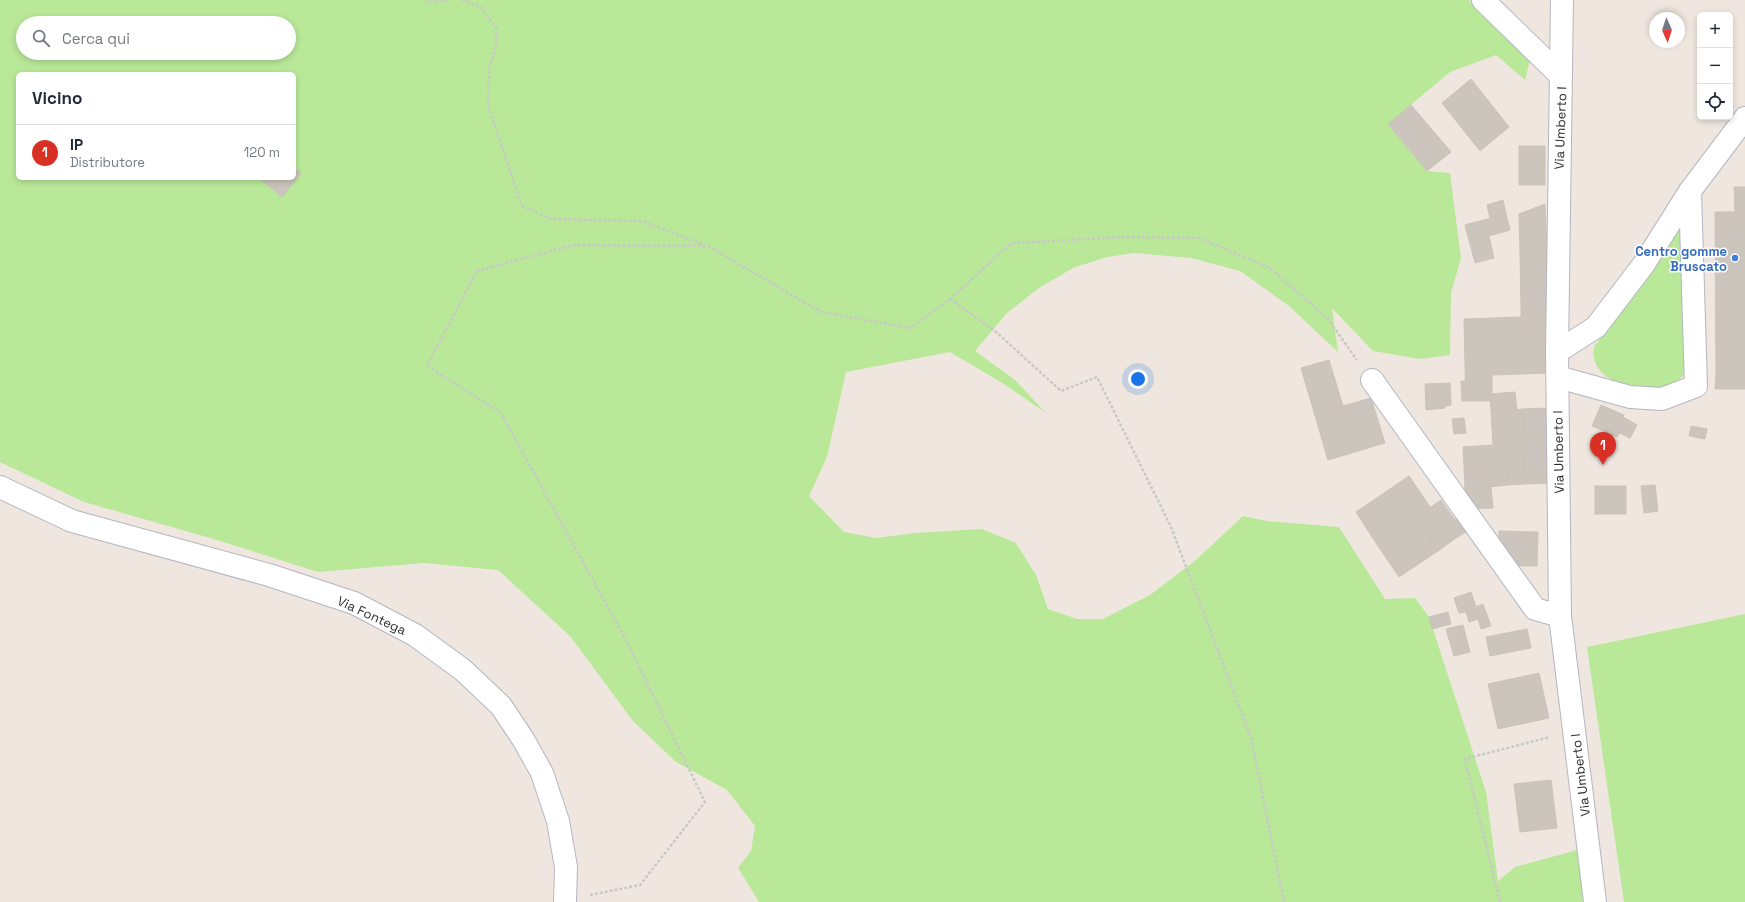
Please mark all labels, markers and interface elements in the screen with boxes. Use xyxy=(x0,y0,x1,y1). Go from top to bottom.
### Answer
north arrow xyxy=(1649,12,1685,48)
map controls xyxy=(1697,12,1733,120)
button: + xyxy=(1697,12,1733,48)
search box xyxy=(16,16,296,60)
icon: search xyxy=(30,27,52,49)
text: Cerca qui xyxy=(62,29,130,48)
button: − xyxy=(1697,48,1733,84)
button: locate xyxy=(1697,84,1733,120)
street label: Via Umberto I xyxy=(1551,86,1570,170)
text: Vicino xyxy=(32,87,82,109)
text: IP xyxy=(70,135,83,154)
text: 1 xyxy=(42,144,48,161)
text: 120 m xyxy=(244,144,280,161)
text: Distributore xyxy=(70,154,145,171)
place label: Centro gomme Bruscato xyxy=(1635,243,1727,275)
marker: Centro gomme Bruscato xyxy=(1730,253,1740,263)
your location xyxy=(1128,369,1148,389)
street label: Via Umberto I xyxy=(1549,410,1568,494)
pin: 1 xyxy=(1590,432,1616,465)
street label: Via Fontega xyxy=(335,592,409,639)
street label: Via Umberto I xyxy=(1567,733,1594,817)

